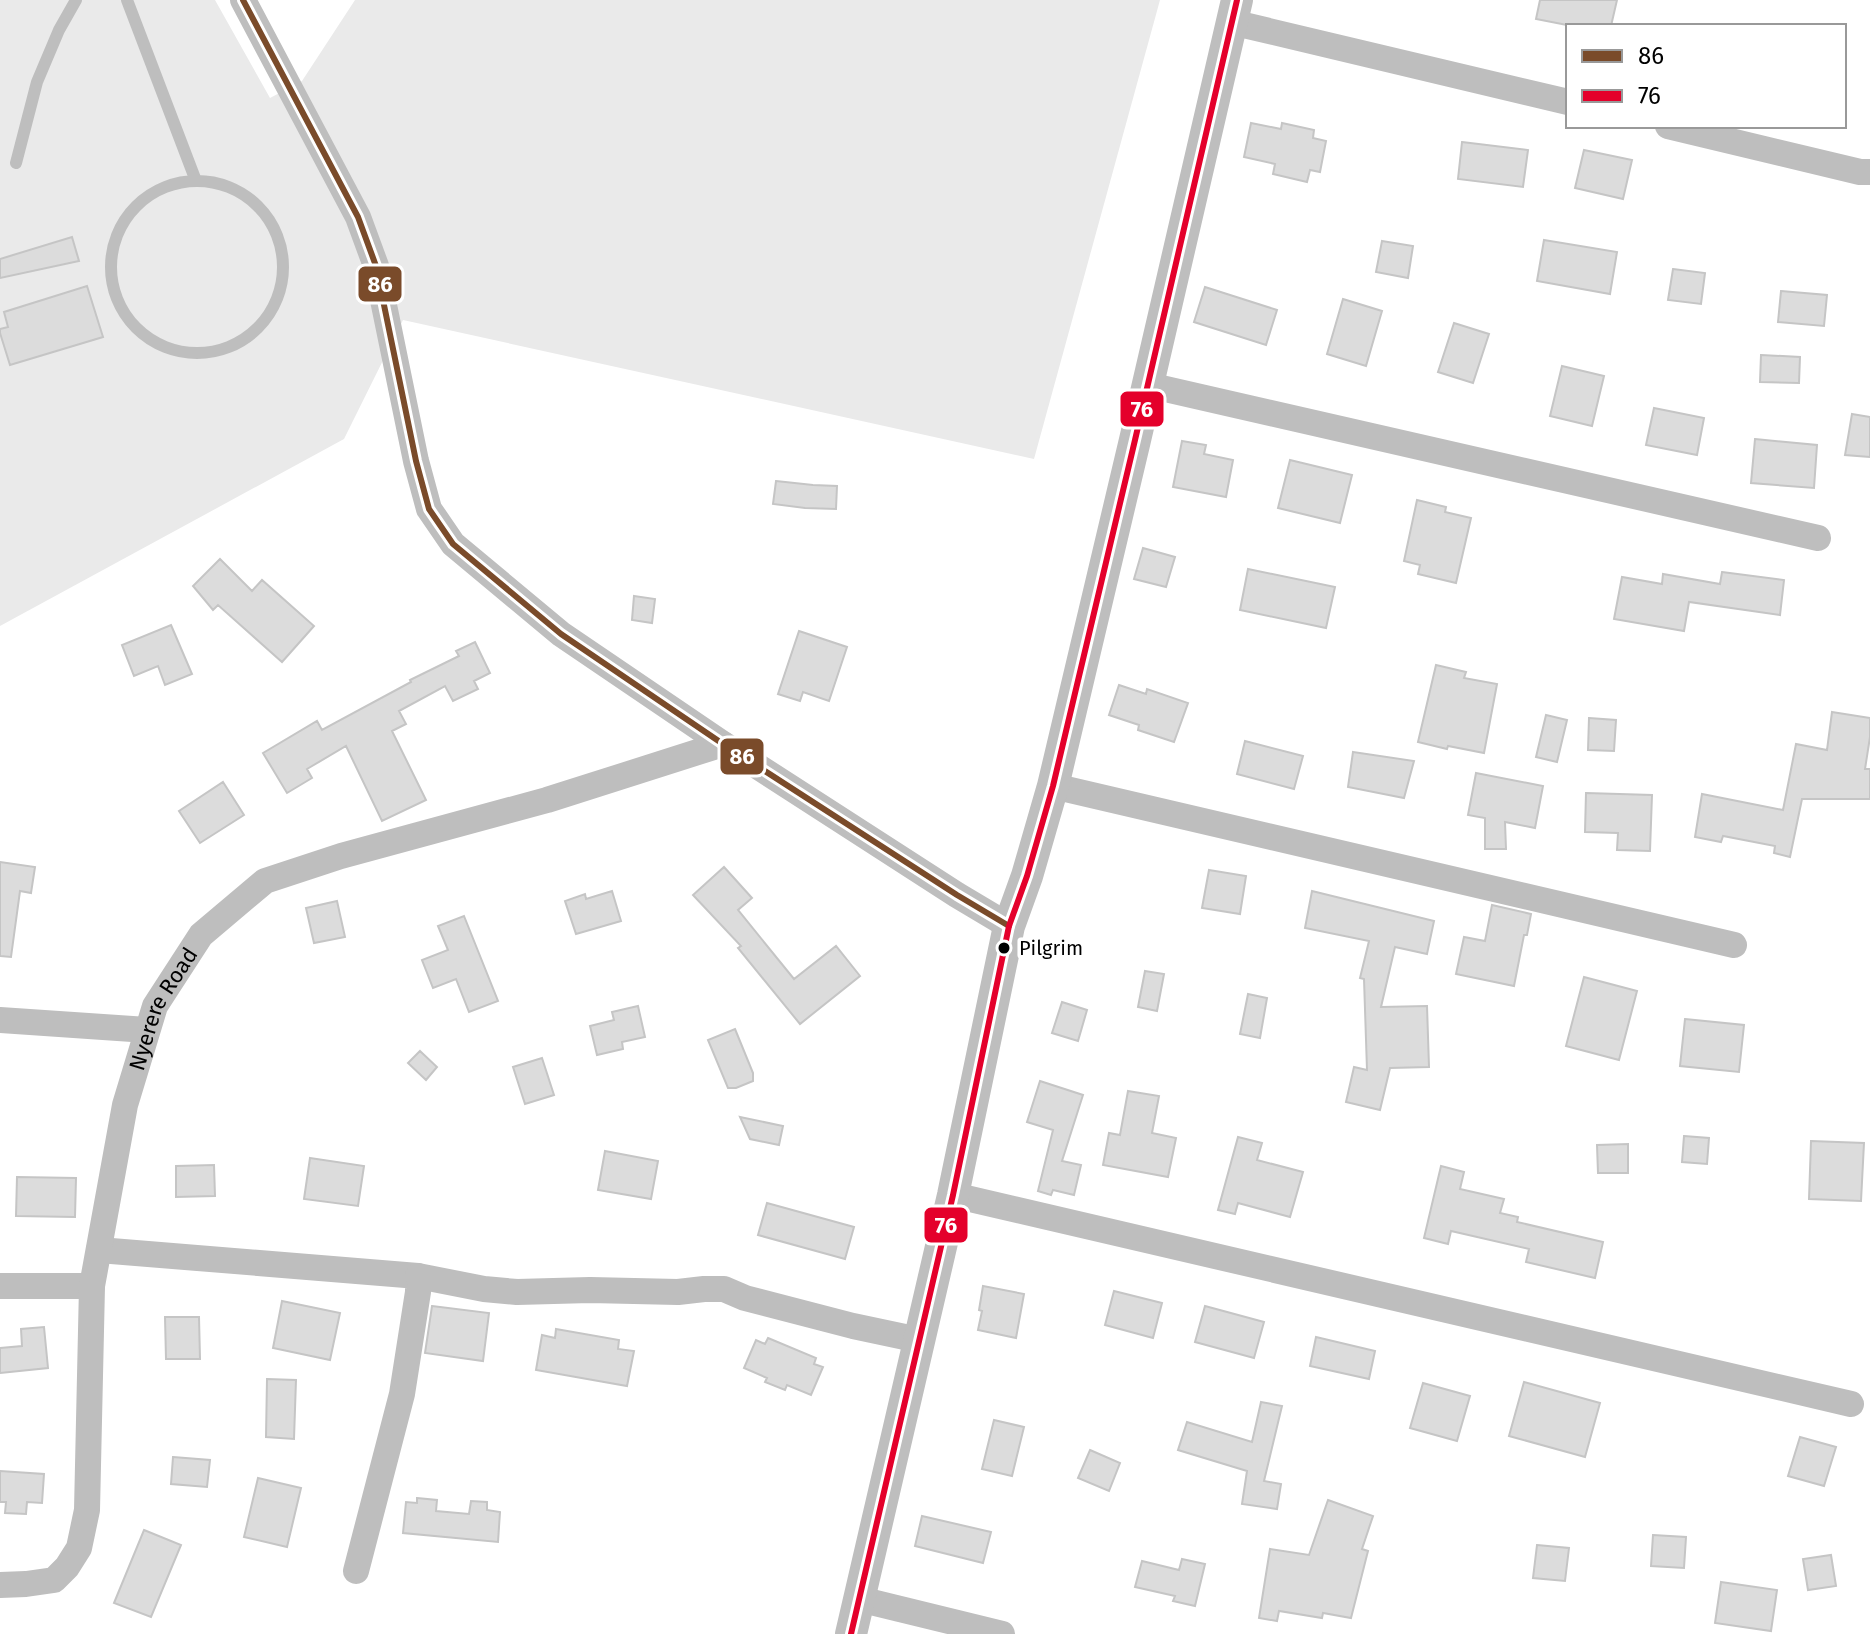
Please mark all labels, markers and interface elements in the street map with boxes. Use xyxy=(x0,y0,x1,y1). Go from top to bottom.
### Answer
legend xyxy=(1566,24,1846,128)
text: 86 xyxy=(1638,42,1664,70)
text: 76 xyxy=(1638,82,1661,110)
line badge: 86 xyxy=(357,265,403,303)
text: 86 xyxy=(367,271,393,298)
line badge: 76 xyxy=(1119,390,1165,428)
text: 76 xyxy=(1131,396,1153,423)
line badge: 86 xyxy=(719,737,765,776)
text: 86 xyxy=(729,743,755,770)
place label: Pilgrim xyxy=(1019,936,1083,960)
marker: Pilgrim xyxy=(996,940,1012,956)
street label: Nyerere Road xyxy=(123,942,203,1074)
line badge: 76 xyxy=(923,1206,969,1244)
text: 76 xyxy=(935,1212,957,1239)

